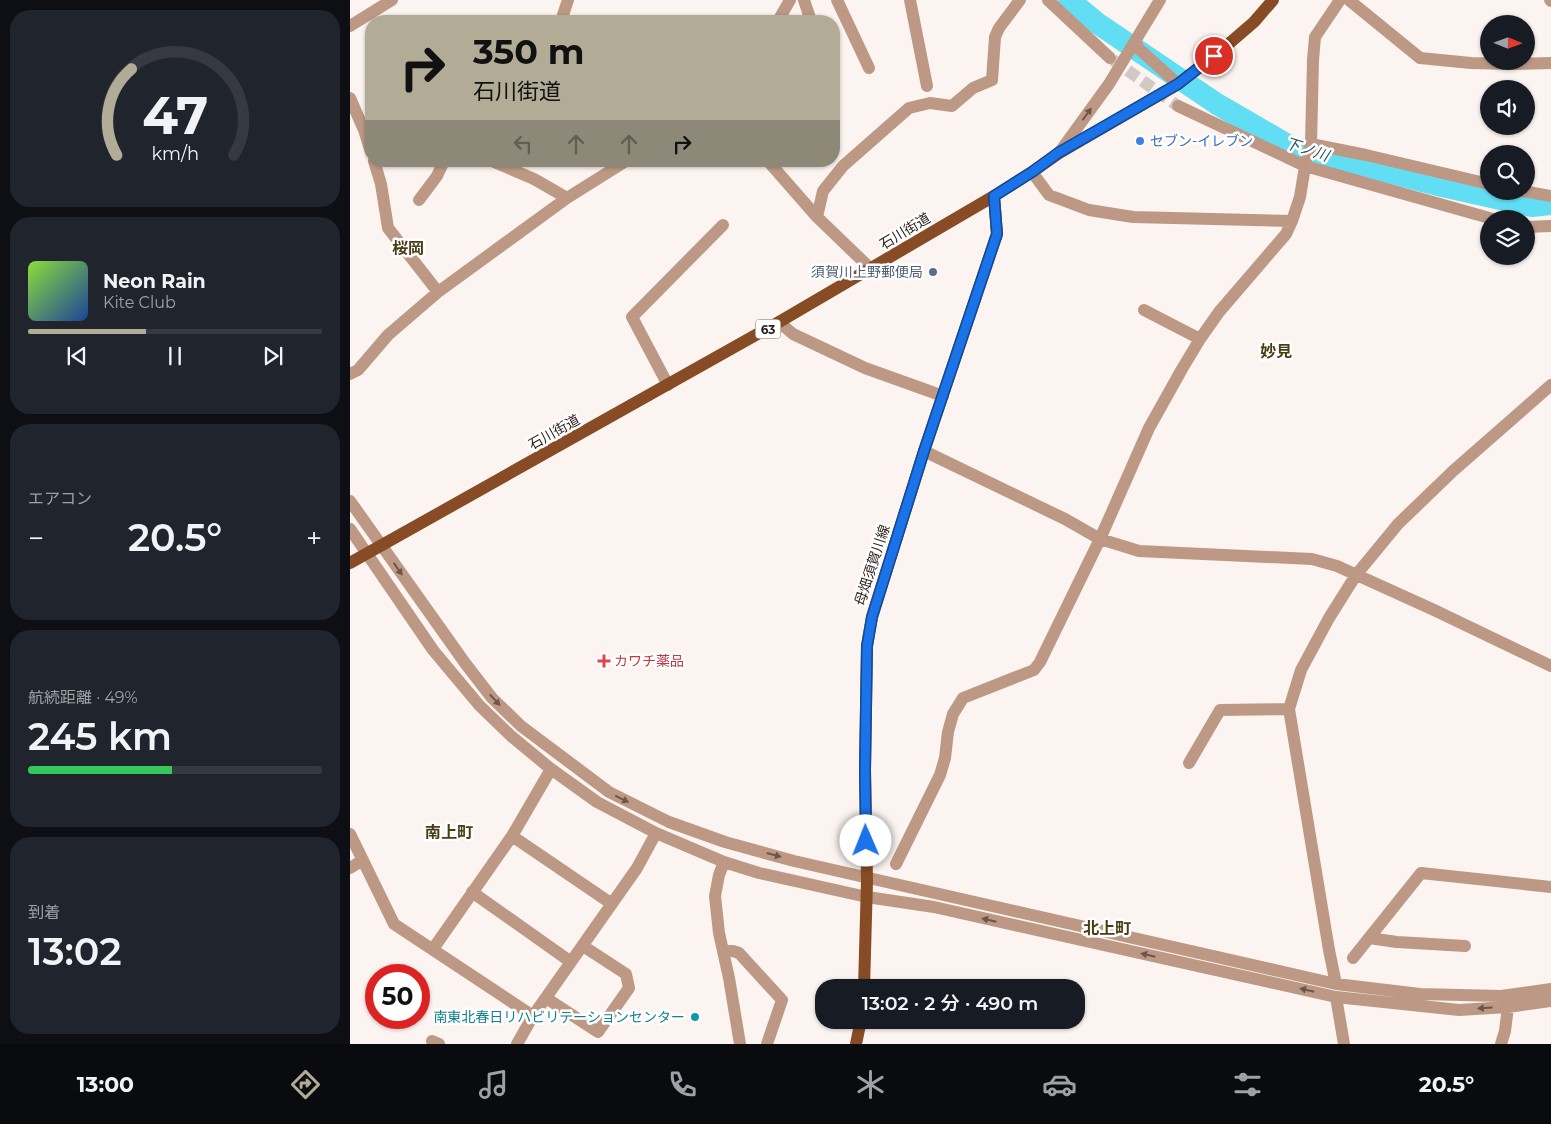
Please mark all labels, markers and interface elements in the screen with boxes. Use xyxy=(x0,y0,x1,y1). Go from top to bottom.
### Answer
north arrow xyxy=(1480,15,1535,70)
map controls xyxy=(1480,15,1535,265)
text: 350 m xyxy=(473,30,585,73)
icon: right xyxy=(390,35,455,100)
pin xyxy=(1193,35,1235,77)
icon: arrive xyxy=(1200,42,1228,70)
text: 石川街道 xyxy=(473,78,561,105)
button: sound xyxy=(1480,80,1535,135)
text: 47 xyxy=(142,84,208,147)
one-way arrow xyxy=(1082,107,1092,121)
icon: left xyxy=(509,130,537,158)
icon: ahead xyxy=(562,130,590,158)
icon: ahead xyxy=(615,130,643,158)
icon: right xyxy=(668,130,696,158)
place label: セブン-イレブン xyxy=(1150,132,1253,150)
water label: 下ノ川 xyxy=(1283,133,1333,166)
marker: セブン-イレブン xyxy=(1134,135,1146,147)
text: km/h xyxy=(151,143,199,164)
button: search xyxy=(1480,145,1535,200)
street label: 石川街道 xyxy=(876,209,934,253)
button: layers xyxy=(1480,210,1535,265)
district label: 桜岡 xyxy=(392,239,424,258)
place label: 須賀川上野郵便局 xyxy=(811,263,923,281)
marker: 須賀川上野郵便局 xyxy=(927,266,939,278)
text: Neon Rain xyxy=(103,270,206,293)
text: Kite Club xyxy=(103,293,176,312)
road number: 63 xyxy=(756,320,780,338)
icon: previous xyxy=(63,342,91,370)
icon: pause xyxy=(161,342,189,370)
icon: next xyxy=(259,342,287,370)
district label: 妙見 xyxy=(1260,342,1292,361)
street label: 石川街道 xyxy=(525,411,583,453)
text: エアコン xyxy=(28,489,92,508)
text: 20.5° xyxy=(128,514,222,561)
text: − xyxy=(28,521,44,555)
text: + xyxy=(306,521,322,555)
street label: 母畑須賀川線 xyxy=(850,522,894,608)
one-way arrow xyxy=(393,562,403,576)
place label: カワチ薬品 xyxy=(614,652,684,670)
marker: カワチ薬品 xyxy=(598,655,610,667)
text: 航続距離 · 49% xyxy=(28,688,138,707)
one-way arrow xyxy=(489,693,501,705)
text: 245 km xyxy=(28,713,172,760)
one-way arrow xyxy=(615,795,630,803)
position arrow xyxy=(839,814,891,866)
district label: 南上町 xyxy=(425,823,473,842)
one-way arrow xyxy=(767,852,782,860)
text: 到着 xyxy=(28,903,60,922)
one-way arrow xyxy=(981,915,997,923)
district label: 北上町 xyxy=(1083,919,1131,938)
text: 13:02 xyxy=(28,928,122,975)
one-way arrow xyxy=(1140,951,1155,959)
speed limit sign: 50 xyxy=(365,964,430,1029)
one-way arrow xyxy=(1298,986,1314,994)
text: 13:02 · 2 分 · 490 m xyxy=(862,992,1038,1015)
one-way arrow xyxy=(1477,1004,1493,1012)
place label: 南東北春日リハビリテーションセンター xyxy=(433,1008,685,1026)
marker: 南東北春日リハビリテーションセンター xyxy=(689,1011,701,1023)
icon: directions xyxy=(288,1067,323,1102)
icon: music xyxy=(476,1067,511,1102)
icon: phone xyxy=(665,1067,700,1102)
icon: climate xyxy=(853,1067,888,1102)
icon: car xyxy=(1042,1067,1077,1102)
icon: filters xyxy=(1230,1067,1265,1102)
text: 13:00 xyxy=(77,1071,134,1098)
text: 20.5° xyxy=(1419,1071,1474,1098)

